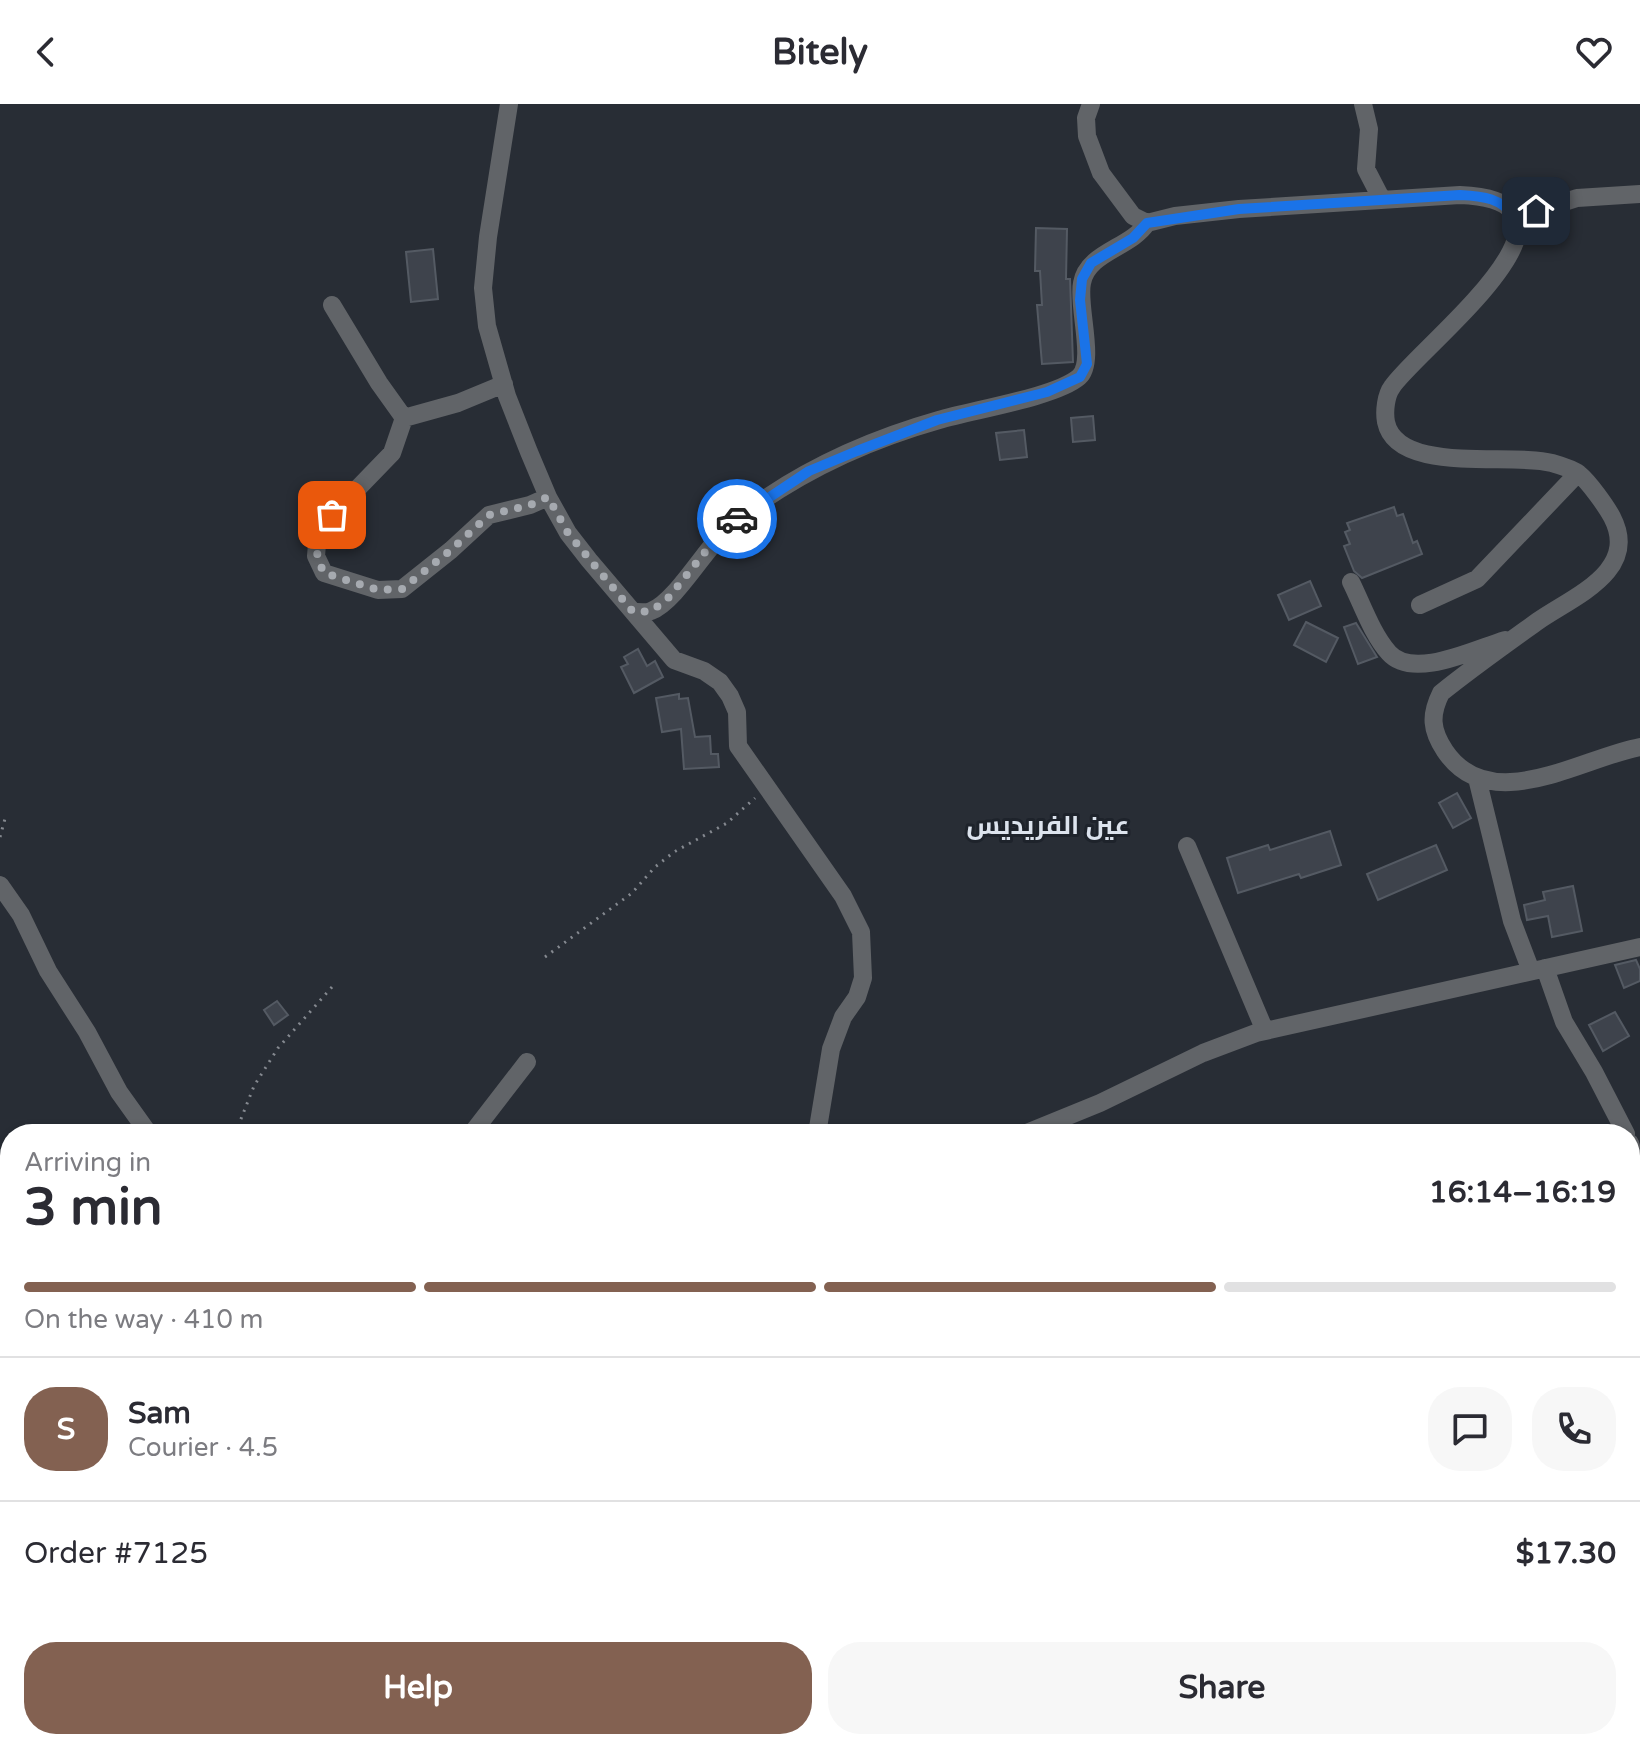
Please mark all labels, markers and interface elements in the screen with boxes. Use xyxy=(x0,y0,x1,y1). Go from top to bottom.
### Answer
icon: back xyxy=(24,30,68,74)
icon: heart xyxy=(1572,30,1616,74)
text: Bitely xyxy=(772,31,868,74)
pin xyxy=(1502,177,1570,245)
icon: home xyxy=(1514,189,1558,233)
courier xyxy=(697,479,777,559)
pin xyxy=(298,481,366,549)
icon: bag xyxy=(310,493,354,537)
icon: car xyxy=(715,497,759,541)
district label: عين الفريديس xyxy=(967,810,1129,841)
text: Arriving in xyxy=(24,1147,151,1178)
text: 16:14–16:19 xyxy=(1429,1174,1616,1211)
text: 3 min xyxy=(24,1176,163,1239)
text: On the way · 410 m xyxy=(24,1304,263,1335)
button: chat xyxy=(1428,1387,1512,1471)
button: phone xyxy=(1532,1387,1616,1471)
text: Sam xyxy=(128,1395,191,1432)
text: S xyxy=(57,1411,75,1448)
text: Courier · 4.5 xyxy=(128,1432,278,1463)
text: Order #7125 xyxy=(24,1535,208,1572)
text: $17.30 xyxy=(1516,1535,1616,1572)
button: Help xyxy=(24,1642,812,1734)
button: Share xyxy=(828,1642,1616,1734)

